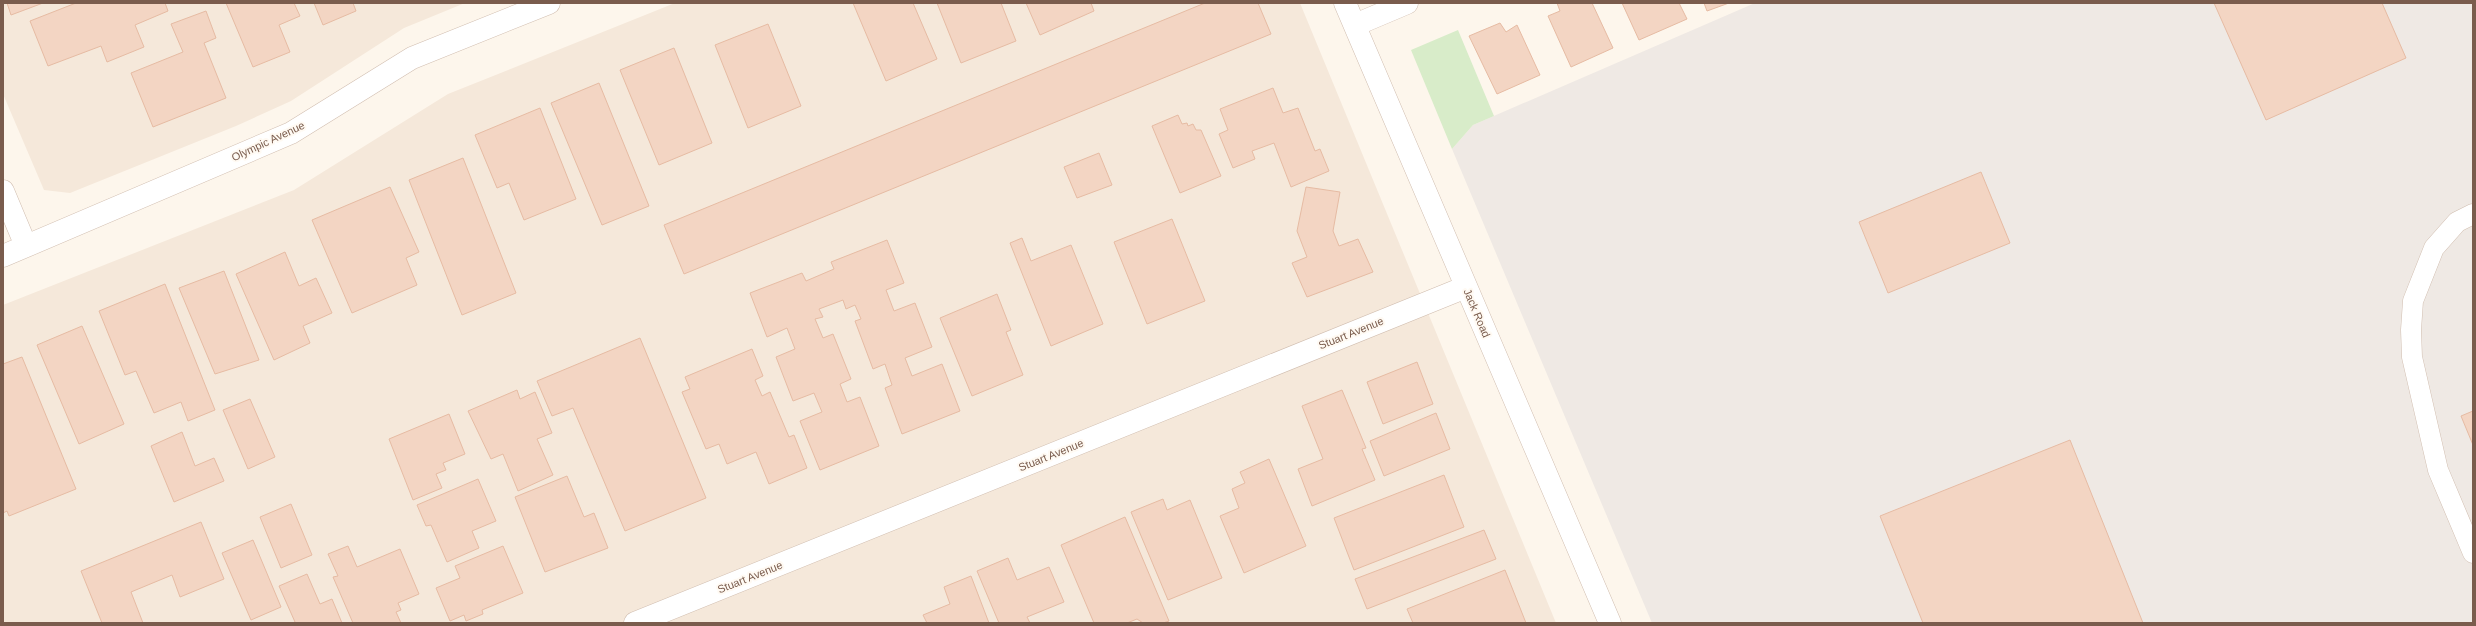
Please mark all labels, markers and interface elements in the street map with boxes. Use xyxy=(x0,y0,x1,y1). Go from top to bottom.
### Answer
street label: Olympic Avenue xyxy=(230,119,306,163)
street label: Jack Road xyxy=(1461,287,1493,339)
street label: Stuart Avenue xyxy=(1317,315,1385,351)
street label: Stuart Avenue xyxy=(1017,437,1085,473)
street label: Stuart Avenue xyxy=(716,559,784,595)

